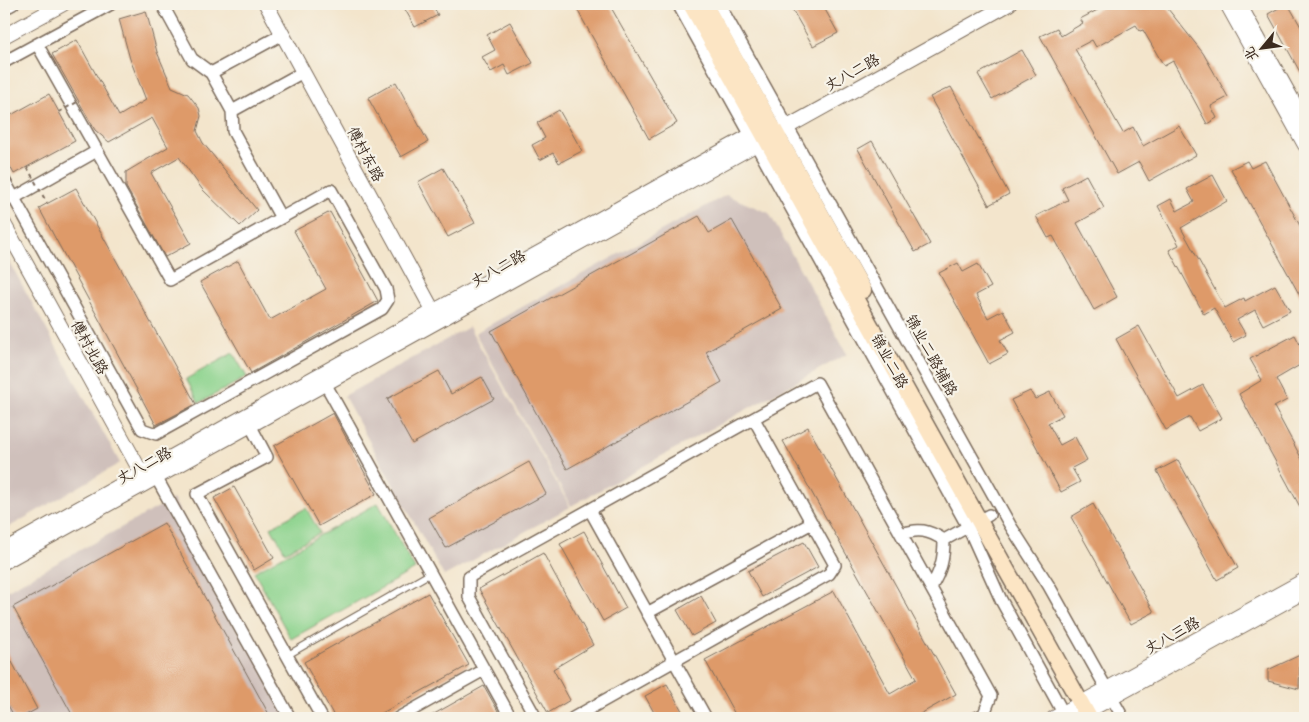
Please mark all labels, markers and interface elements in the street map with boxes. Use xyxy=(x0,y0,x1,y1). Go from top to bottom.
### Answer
north arrow xyxy=(1236,22,1286,72)
text: 北 xyxy=(1239,44,1262,65)
street label: 丈八二路 xyxy=(821,49,883,95)
street label: 傅村东路 xyxy=(344,123,388,185)
street label: 丈八二路 xyxy=(467,245,529,291)
street label: 锦业二路辅路 xyxy=(902,311,962,399)
street label: 傅村北路 xyxy=(67,316,113,378)
street label: 锦业二路 xyxy=(867,330,913,392)
street label: 丈八二路 xyxy=(113,442,175,488)
street label: 丈八三路 xyxy=(1141,612,1203,658)

